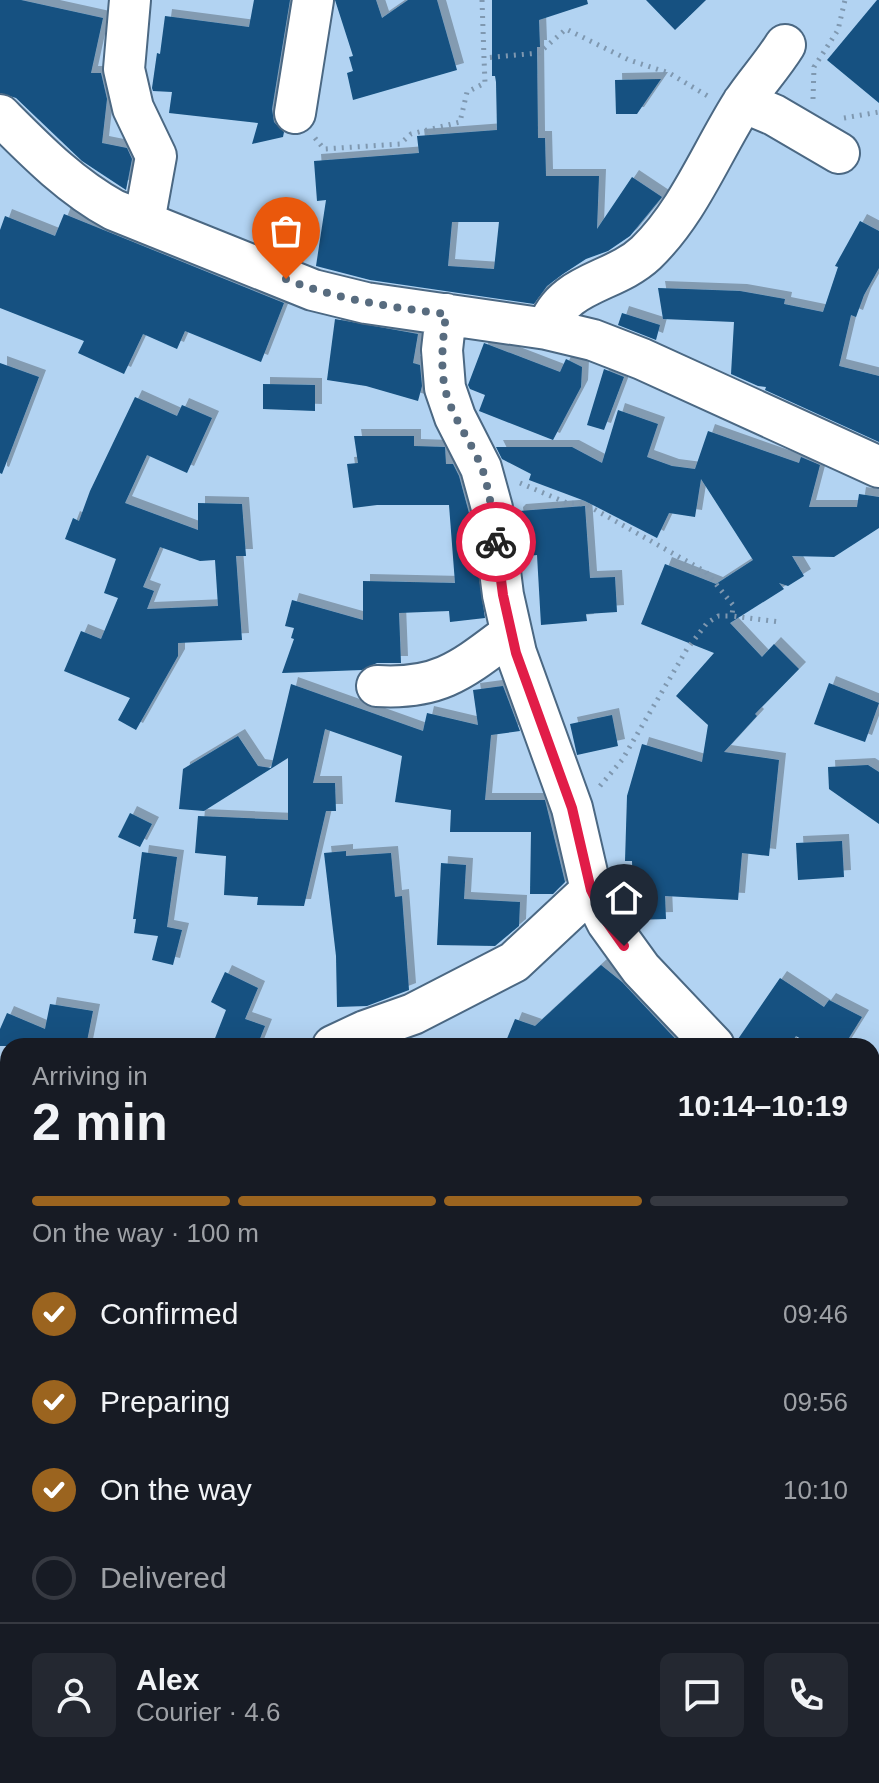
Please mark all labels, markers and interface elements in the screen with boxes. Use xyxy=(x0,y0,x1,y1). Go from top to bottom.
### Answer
pin xyxy=(252,197,320,279)
icon: bag xyxy=(264,209,308,253)
courier xyxy=(456,502,536,582)
icon: bike xyxy=(474,520,518,564)
pin xyxy=(590,864,658,946)
icon: home xyxy=(602,876,646,920)
text: Arriving in xyxy=(32,1061,148,1091)
text: 10:14–10:19 xyxy=(678,1089,848,1122)
text: 2 min xyxy=(32,1093,168,1151)
text: On the way · 100 m xyxy=(32,1218,259,1248)
icon: check xyxy=(32,1292,76,1336)
text: Confirmed xyxy=(100,1297,238,1330)
text: 09:46 xyxy=(783,1299,848,1329)
icon: check xyxy=(32,1380,76,1424)
text: Preparing xyxy=(100,1385,230,1418)
text: 09:56 xyxy=(783,1387,848,1417)
icon: check xyxy=(32,1468,76,1512)
text: On the way xyxy=(100,1473,252,1506)
text: 10:10 xyxy=(783,1475,848,1505)
text: Delivered xyxy=(100,1561,227,1594)
button: person xyxy=(32,1653,116,1737)
button: chat xyxy=(660,1653,744,1737)
button: phone xyxy=(764,1653,848,1737)
text: Alex xyxy=(136,1663,199,1696)
text: Courier · 4.6 xyxy=(136,1697,281,1727)

